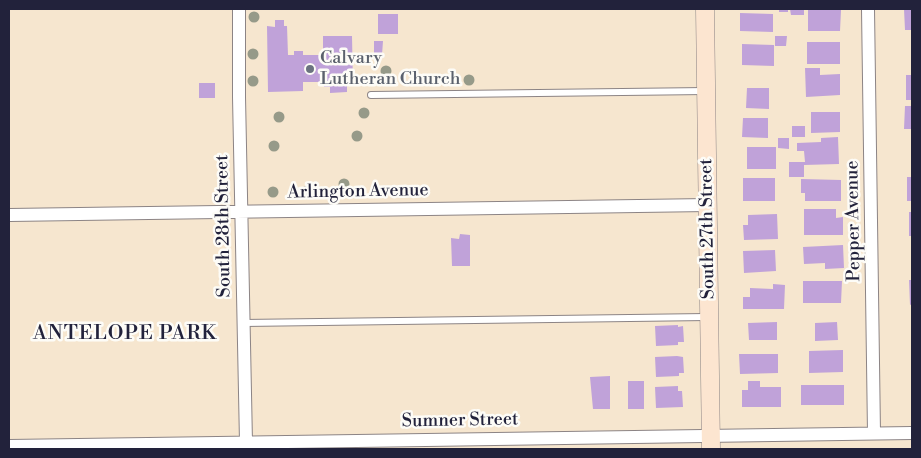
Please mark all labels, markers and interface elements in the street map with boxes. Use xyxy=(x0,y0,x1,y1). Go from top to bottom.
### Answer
place label: Calvary Lutheran Church xyxy=(320,48,460,90)
marker: Calvary Lutheran Church xyxy=(304,63,316,75)
street label: South 28th Street xyxy=(212,154,236,298)
street label: South 27th Street xyxy=(696,158,720,300)
street label: Pepper Avenue xyxy=(842,160,866,282)
street label: Arlington Avenue xyxy=(287,180,429,204)
district label: ANTELOPE PARK xyxy=(31,322,219,346)
street label: Sumner Street xyxy=(402,409,518,433)

